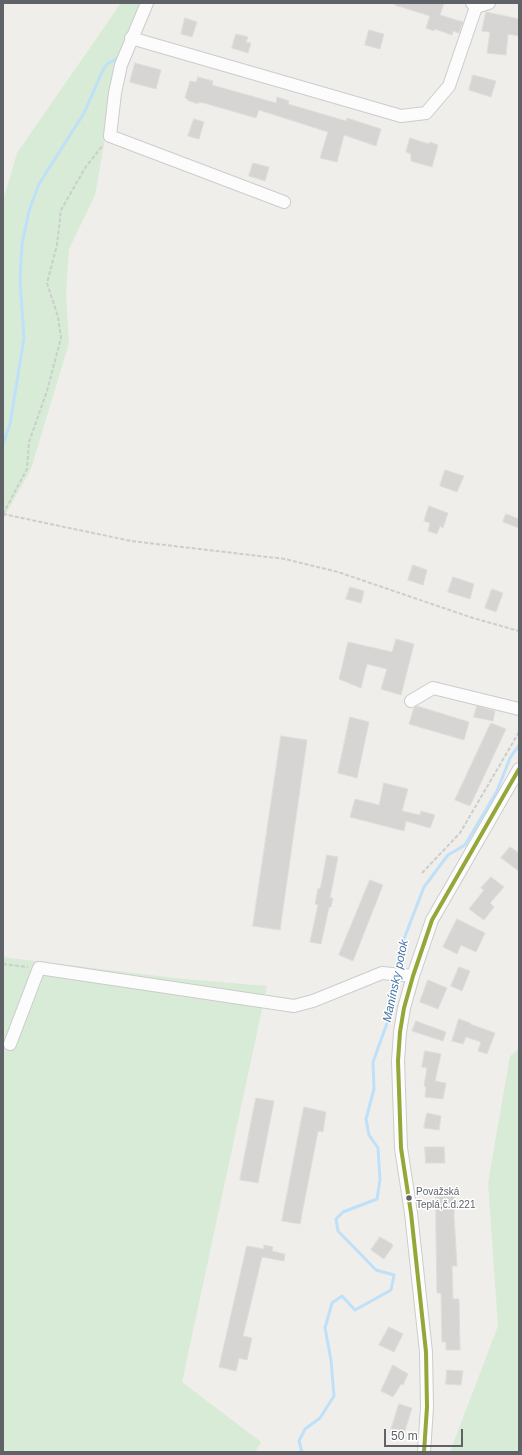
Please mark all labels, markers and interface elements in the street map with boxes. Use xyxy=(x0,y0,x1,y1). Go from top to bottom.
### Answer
water label: Manínsky potok xyxy=(380,938,412,1024)
place label: Považská Teplá,č.d.221 xyxy=(416,1186,475,1210)
marker: Považská Teplá,č.d.221 xyxy=(404,1193,414,1203)
scale bar xyxy=(386,1421,465,1447)
text: 50 m xyxy=(391,1429,418,1443)

